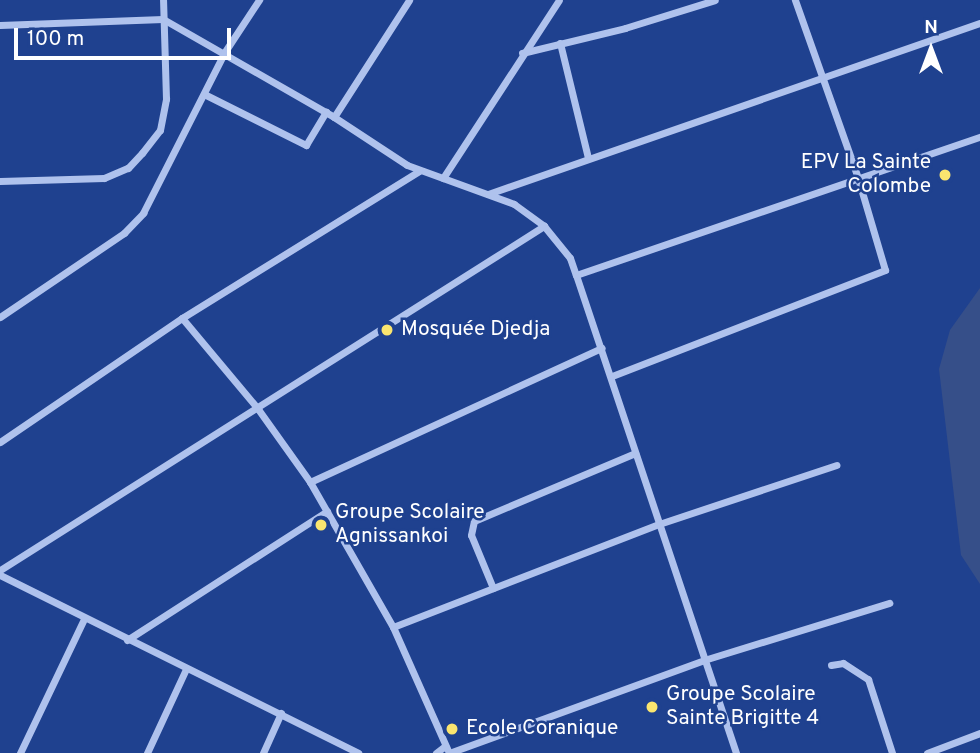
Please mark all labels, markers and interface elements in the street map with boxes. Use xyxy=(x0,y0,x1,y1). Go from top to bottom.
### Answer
scale bar xyxy=(18,14,234,58)
north arrow xyxy=(896,14,966,84)
text: N xyxy=(924,16,938,40)
text: 100 m xyxy=(27,26,84,53)
place label: EPV La Sainte Colombe xyxy=(800,150,931,200)
marker: EPV La Sainte Colombe xyxy=(937,167,953,183)
place label: Mosquée Djedja xyxy=(401,317,550,343)
marker: Mosquée Djedja xyxy=(379,322,395,338)
place label: Groupe Scolaire Agnissankoi xyxy=(335,500,485,550)
marker: Groupe Scolaire Agnissankoi xyxy=(313,517,329,533)
place label: Groupe Scolaire Sainte Brigitte 4 xyxy=(666,682,819,732)
marker: Groupe Scolaire Sainte Brigitte 4 xyxy=(644,699,660,715)
place label: Ecole Coranique xyxy=(466,716,618,742)
marker: Ecole Coranique xyxy=(444,721,460,737)

